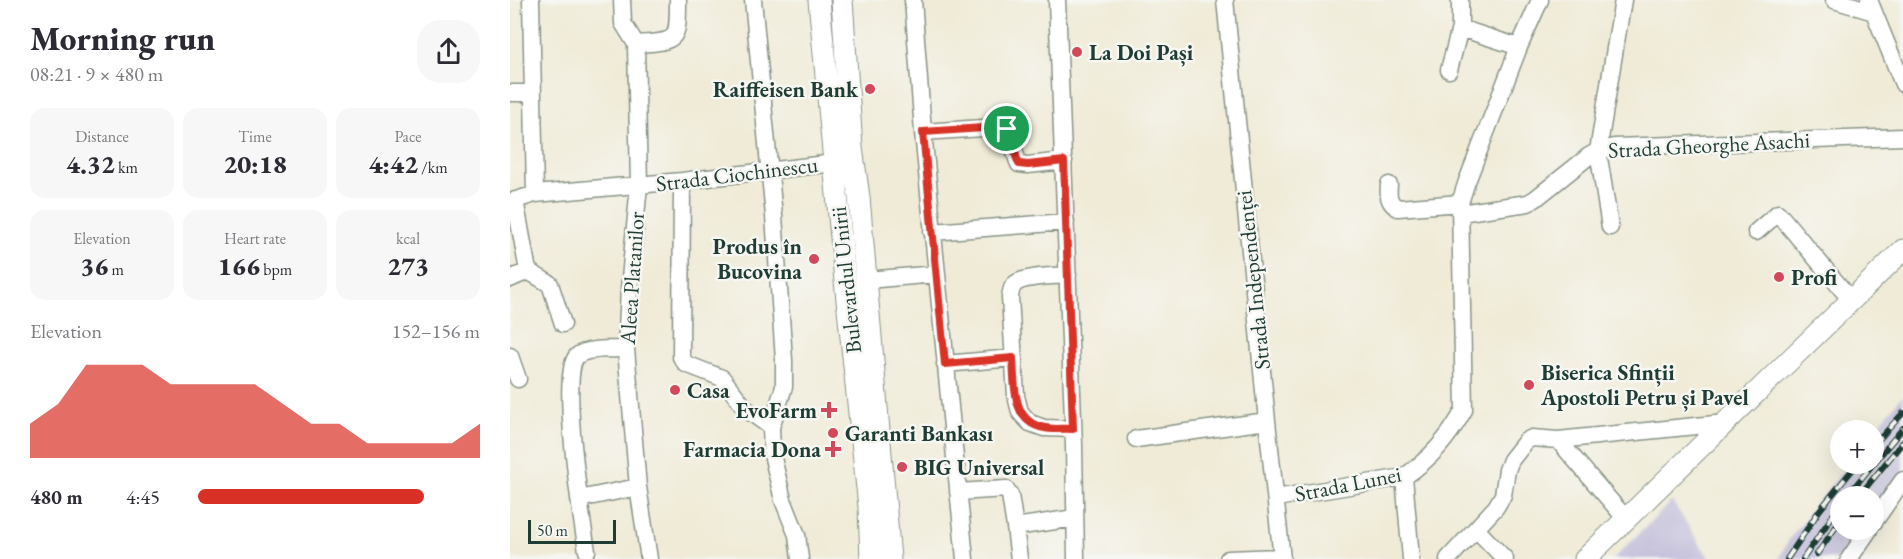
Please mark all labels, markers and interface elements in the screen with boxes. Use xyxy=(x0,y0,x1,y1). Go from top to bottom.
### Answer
text: Morning run xyxy=(30,17,215,60)
button: share xyxy=(417,20,480,83)
place label: La Doi Pași xyxy=(1089,38,1194,67)
marker: La Doi Pași xyxy=(1070,45,1084,59)
text: 08:21 · 9 × 480 m xyxy=(30,61,163,87)
place label: Raiffeisen Bank xyxy=(713,75,859,104)
marker: Raiffeisen Bank xyxy=(863,82,877,96)
pin xyxy=(981,103,1032,154)
icon: arrive xyxy=(990,112,1023,145)
street label: Strada Gheorghe Asachi xyxy=(1607,125,1811,165)
text: Distance xyxy=(75,126,129,147)
text: Time xyxy=(238,126,272,147)
text: Pace xyxy=(395,126,421,147)
text: 4.32 xyxy=(66,147,115,181)
text: 20:18 xyxy=(223,147,287,181)
text: 4:42 xyxy=(368,147,418,181)
street label: Strada Ciochinescu xyxy=(654,150,820,198)
text: km xyxy=(115,157,138,178)
text: /km xyxy=(418,157,448,178)
street label: Strada Independenței xyxy=(1229,189,1277,371)
street label: Bulevardul Unirii xyxy=(824,205,868,355)
street label: Aleea Platanilor xyxy=(613,210,651,346)
text: Elevation xyxy=(73,228,131,249)
text: Heart rate xyxy=(224,228,286,249)
text: kcal xyxy=(396,228,420,249)
place label: Produs în Bucovina xyxy=(713,232,803,286)
text: 36 xyxy=(80,249,108,283)
text: 166 xyxy=(218,249,260,283)
text: 273 xyxy=(387,249,429,283)
marker: Produs în Bucovina xyxy=(807,252,821,266)
text: m xyxy=(108,259,124,280)
text: bpm xyxy=(260,259,292,280)
place label: Profi xyxy=(1791,263,1837,292)
marker: Profi xyxy=(1772,270,1786,284)
text: Elevation xyxy=(30,318,102,344)
text: 152–156 m xyxy=(392,318,480,344)
place label: Biserica Sfinții Apostoli Petru și Pavel xyxy=(1540,358,1749,412)
place label: Casa xyxy=(687,376,730,405)
marker: Biserica Sfinții Apostoli Petru și Pavel xyxy=(1522,378,1536,392)
marker: Casa xyxy=(668,383,682,397)
place label: EvoFarm xyxy=(736,396,817,425)
marker: EvoFarm xyxy=(822,403,836,417)
place label: Garanti Bankası xyxy=(845,419,994,448)
map controls xyxy=(1830,420,1884,540)
button: + xyxy=(1830,420,1884,474)
marker: Garanti Bankası xyxy=(826,426,840,440)
place label: Farmacia Dona xyxy=(683,435,821,464)
marker: Farmacia Dona xyxy=(826,442,840,456)
place label: BIG Universal xyxy=(914,453,1044,482)
street label: Strada Lunei xyxy=(1292,459,1404,509)
marker: BIG Universal xyxy=(895,460,909,474)
text: 480 m xyxy=(30,484,83,510)
text: 4:45 xyxy=(126,484,160,510)
button: − xyxy=(1830,486,1884,540)
scale bar xyxy=(528,517,616,544)
text: 50 m xyxy=(537,520,568,541)

